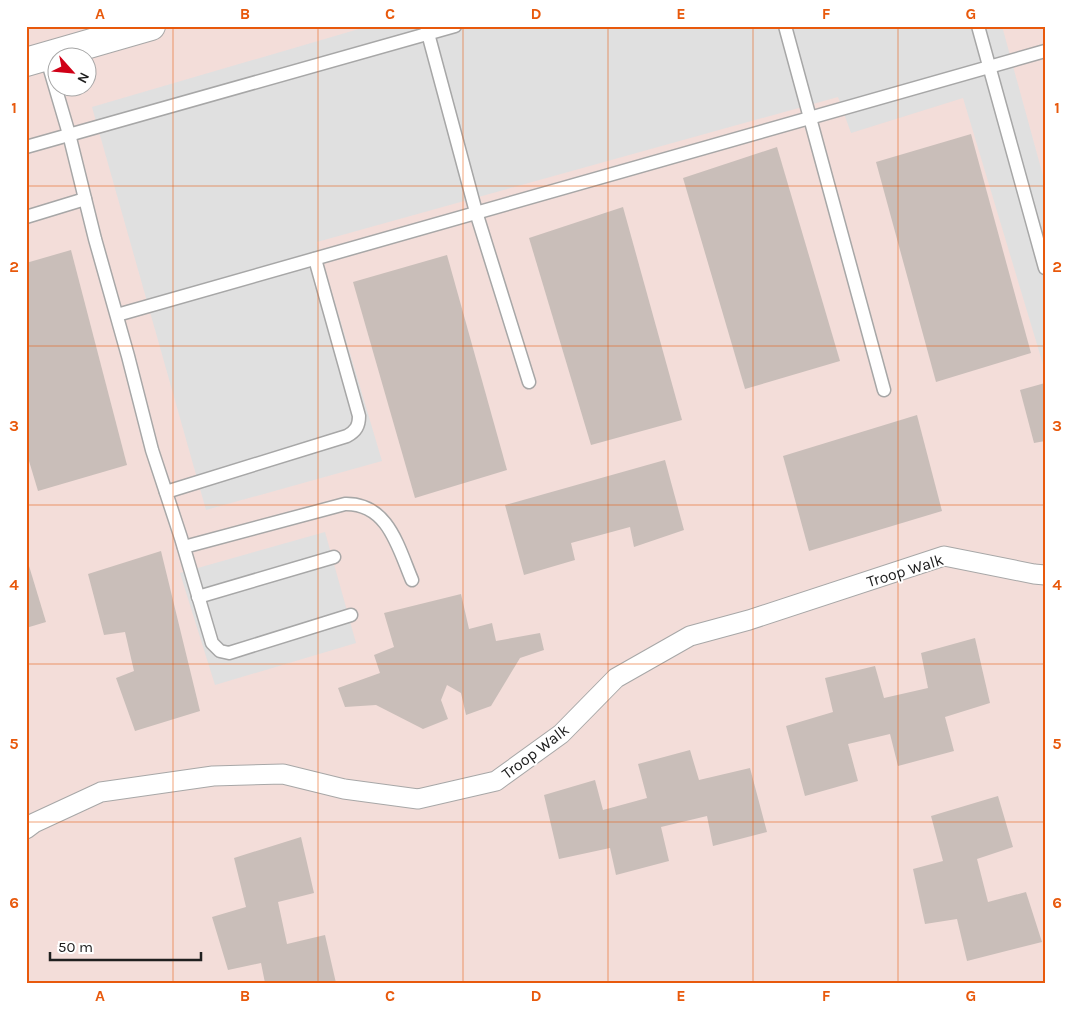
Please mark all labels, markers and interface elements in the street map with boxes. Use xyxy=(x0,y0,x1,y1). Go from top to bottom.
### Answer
text: A xyxy=(95,4,105,23)
text: B xyxy=(240,4,250,23)
text: C xyxy=(385,4,395,23)
text: D xyxy=(531,4,542,23)
text: E xyxy=(676,4,686,23)
text: F xyxy=(822,4,831,23)
text: G xyxy=(966,4,976,23)
north arrow xyxy=(48,48,98,98)
text: N xyxy=(73,69,93,86)
text: 1 xyxy=(11,98,17,117)
text: 1 xyxy=(1054,98,1060,117)
text: 2 xyxy=(9,257,19,276)
text: 2 xyxy=(1052,257,1062,276)
text: 3 xyxy=(9,416,19,435)
text: 3 xyxy=(1052,416,1062,435)
street label: Troop Walk xyxy=(864,550,946,591)
text: 4 xyxy=(9,575,19,594)
text: 4 xyxy=(1052,575,1062,594)
street label: Troop Walk xyxy=(498,720,573,783)
text: 5 xyxy=(9,734,19,753)
text: 5 xyxy=(1052,734,1062,753)
text: 6 xyxy=(9,893,19,912)
text: 6 xyxy=(1052,893,1062,912)
scale bar xyxy=(50,929,201,961)
text: 50 m xyxy=(58,938,93,956)
text: A xyxy=(95,986,105,1005)
text: B xyxy=(240,986,250,1005)
text: C xyxy=(385,986,395,1005)
text: D xyxy=(531,986,542,1005)
text: E xyxy=(676,986,686,1005)
text: F xyxy=(822,986,831,1005)
text: G xyxy=(966,986,976,1005)

